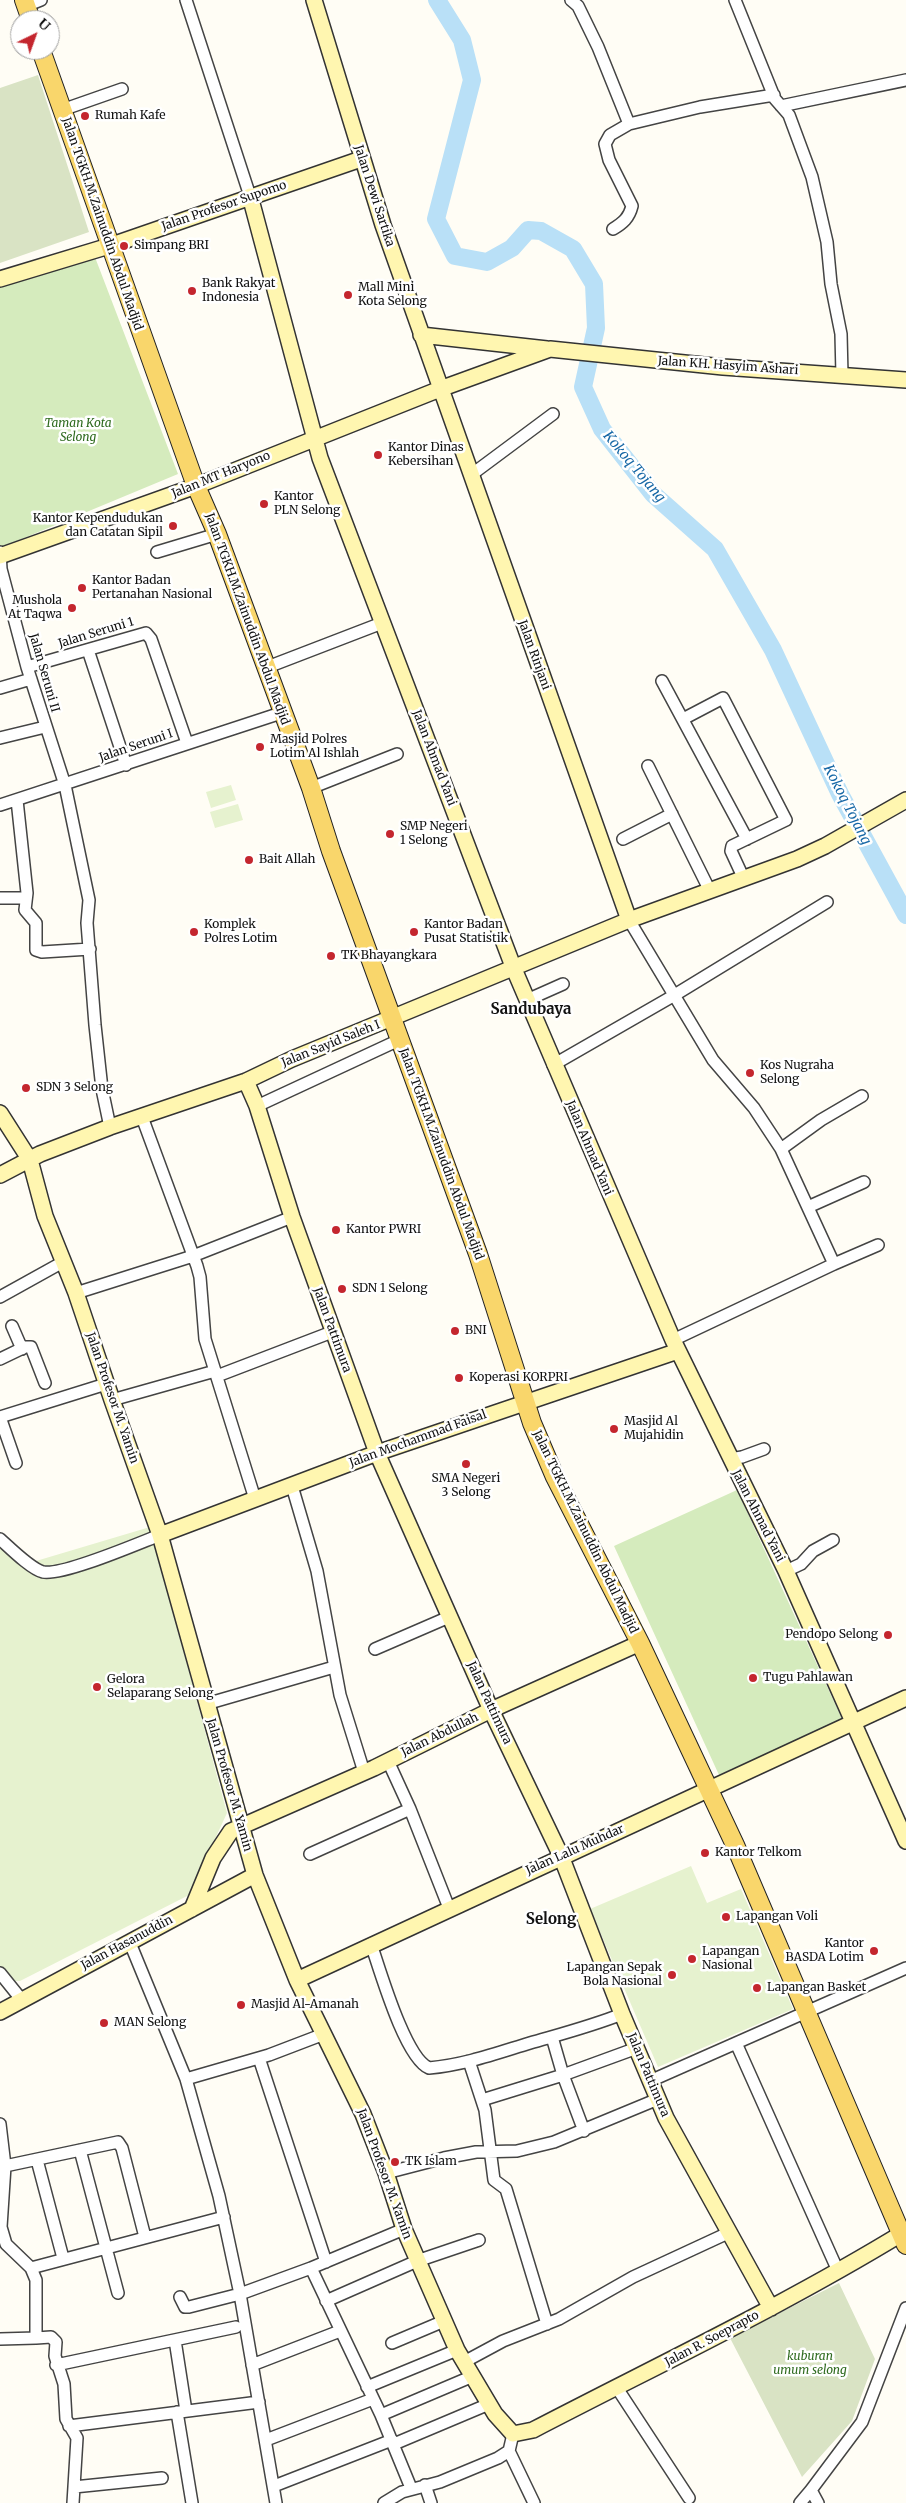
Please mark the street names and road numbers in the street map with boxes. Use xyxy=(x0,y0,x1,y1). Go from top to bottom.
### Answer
street label: Jalan TGKH.M.Zainuddin Abdul Madjid xyxy=(59,116,145,332)
street label: Jalan Dewi Sartika xyxy=(351,143,397,249)
street label: Jalan Profesor Supomo xyxy=(160,178,288,234)
street label: Jalan KH. Hasyim Ashari xyxy=(657,354,799,378)
street label: Jalan MT Haryono xyxy=(170,449,272,501)
street label: Jalan TGKH.M.Zainuddin Abdul Madjid xyxy=(202,511,292,727)
street label: Jalan Seruni 1 xyxy=(57,615,135,651)
street label: Jalan Rinjani xyxy=(515,618,553,692)
street label: Jalan Seruni II xyxy=(26,632,62,714)
street label: Jalan Ahmad Yani xyxy=(409,708,459,808)
street label: Jalan Seruni I xyxy=(97,727,175,765)
street label: Jalan Sayid Saleh I xyxy=(280,1018,382,1070)
street label: Jalan TGKH.M.Zainuddin Abdul Madjid xyxy=(396,1046,486,1262)
street label: Jalan Ahmad Yani xyxy=(563,1098,615,1198)
street label: Jalan Pattimura xyxy=(310,1285,354,1375)
street label: Jalan Profesor M. Yamin xyxy=(83,1330,141,1466)
street label: Jalan Mochammad Faisal xyxy=(348,1407,488,1471)
street label: Jalan TGKH.M.Zainuddin Abdul Madjid xyxy=(529,1428,641,1636)
street label: Jalan Ahmad Yani xyxy=(729,1467,787,1565)
street label: Jalan Pattimura xyxy=(464,1659,514,1747)
street label: Jalan Abdullah xyxy=(399,1710,481,1760)
street label: Jalan Profesor M. Yamin xyxy=(203,1717,255,1853)
street label: Jalan Lalu Muhdar xyxy=(524,1822,626,1878)
street label: Jalan Hasanuddin xyxy=(79,1913,175,1973)
street label: Jalan Pattimura xyxy=(624,2031,672,2119)
street label: Jalan Profesor M. Yamin xyxy=(354,2107,414,2241)
street label: Jalan R. Soeprapto xyxy=(663,2308,761,2370)

